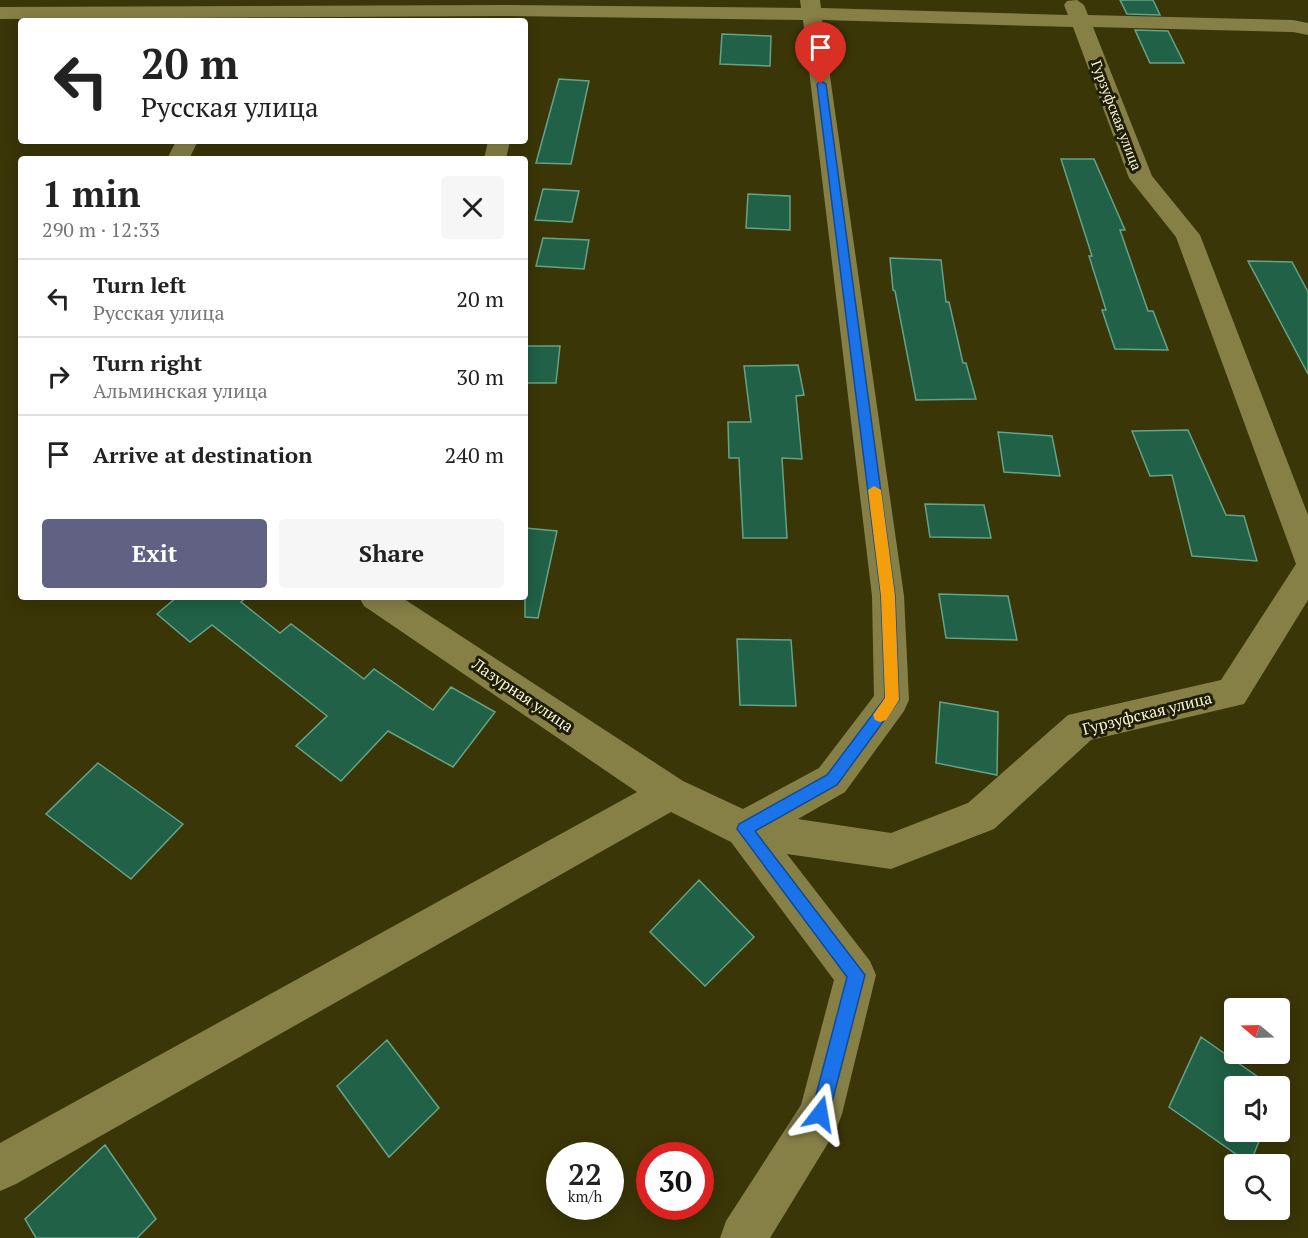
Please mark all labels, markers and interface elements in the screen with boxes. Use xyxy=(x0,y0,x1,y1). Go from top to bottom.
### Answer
pin xyxy=(795,22,846,84)
icon: arrive xyxy=(804,31,837,64)
text: 20 m xyxy=(141,35,239,91)
icon: left xyxy=(42,42,120,120)
street label: Гурзуфская улица xyxy=(1087,57,1147,173)
text: Русская улица xyxy=(141,89,319,125)
text: 1 min xyxy=(42,170,140,217)
button: close xyxy=(441,176,504,239)
text: 290 m · 12:33 xyxy=(42,216,160,243)
text: Turn left xyxy=(93,270,186,299)
icon: left xyxy=(42,282,75,315)
text: 20 m xyxy=(456,284,504,313)
text: Русская улица xyxy=(93,299,225,326)
text: Turn right xyxy=(93,348,202,377)
icon: right xyxy=(42,360,75,393)
text: 30 m xyxy=(456,362,504,391)
text: Альминская улица xyxy=(93,377,268,404)
icon: arrive xyxy=(42,438,75,471)
text: Arrive at destination xyxy=(93,440,312,469)
text: 240 m xyxy=(444,440,504,469)
button: Exit xyxy=(42,519,267,588)
button: Share xyxy=(279,519,504,588)
street label: Лазурная улица xyxy=(467,652,578,737)
street label: Гурзуфская улица xyxy=(1080,686,1214,740)
north arrow xyxy=(1224,998,1290,1064)
map controls xyxy=(1224,998,1290,1220)
button: sound xyxy=(1224,1076,1290,1142)
position arrow xyxy=(788,1082,852,1146)
speed limit sign: 30 xyxy=(636,1142,714,1220)
text: 22 xyxy=(568,1154,602,1194)
button: search xyxy=(1224,1154,1290,1220)
text: km/h xyxy=(568,1186,602,1206)

